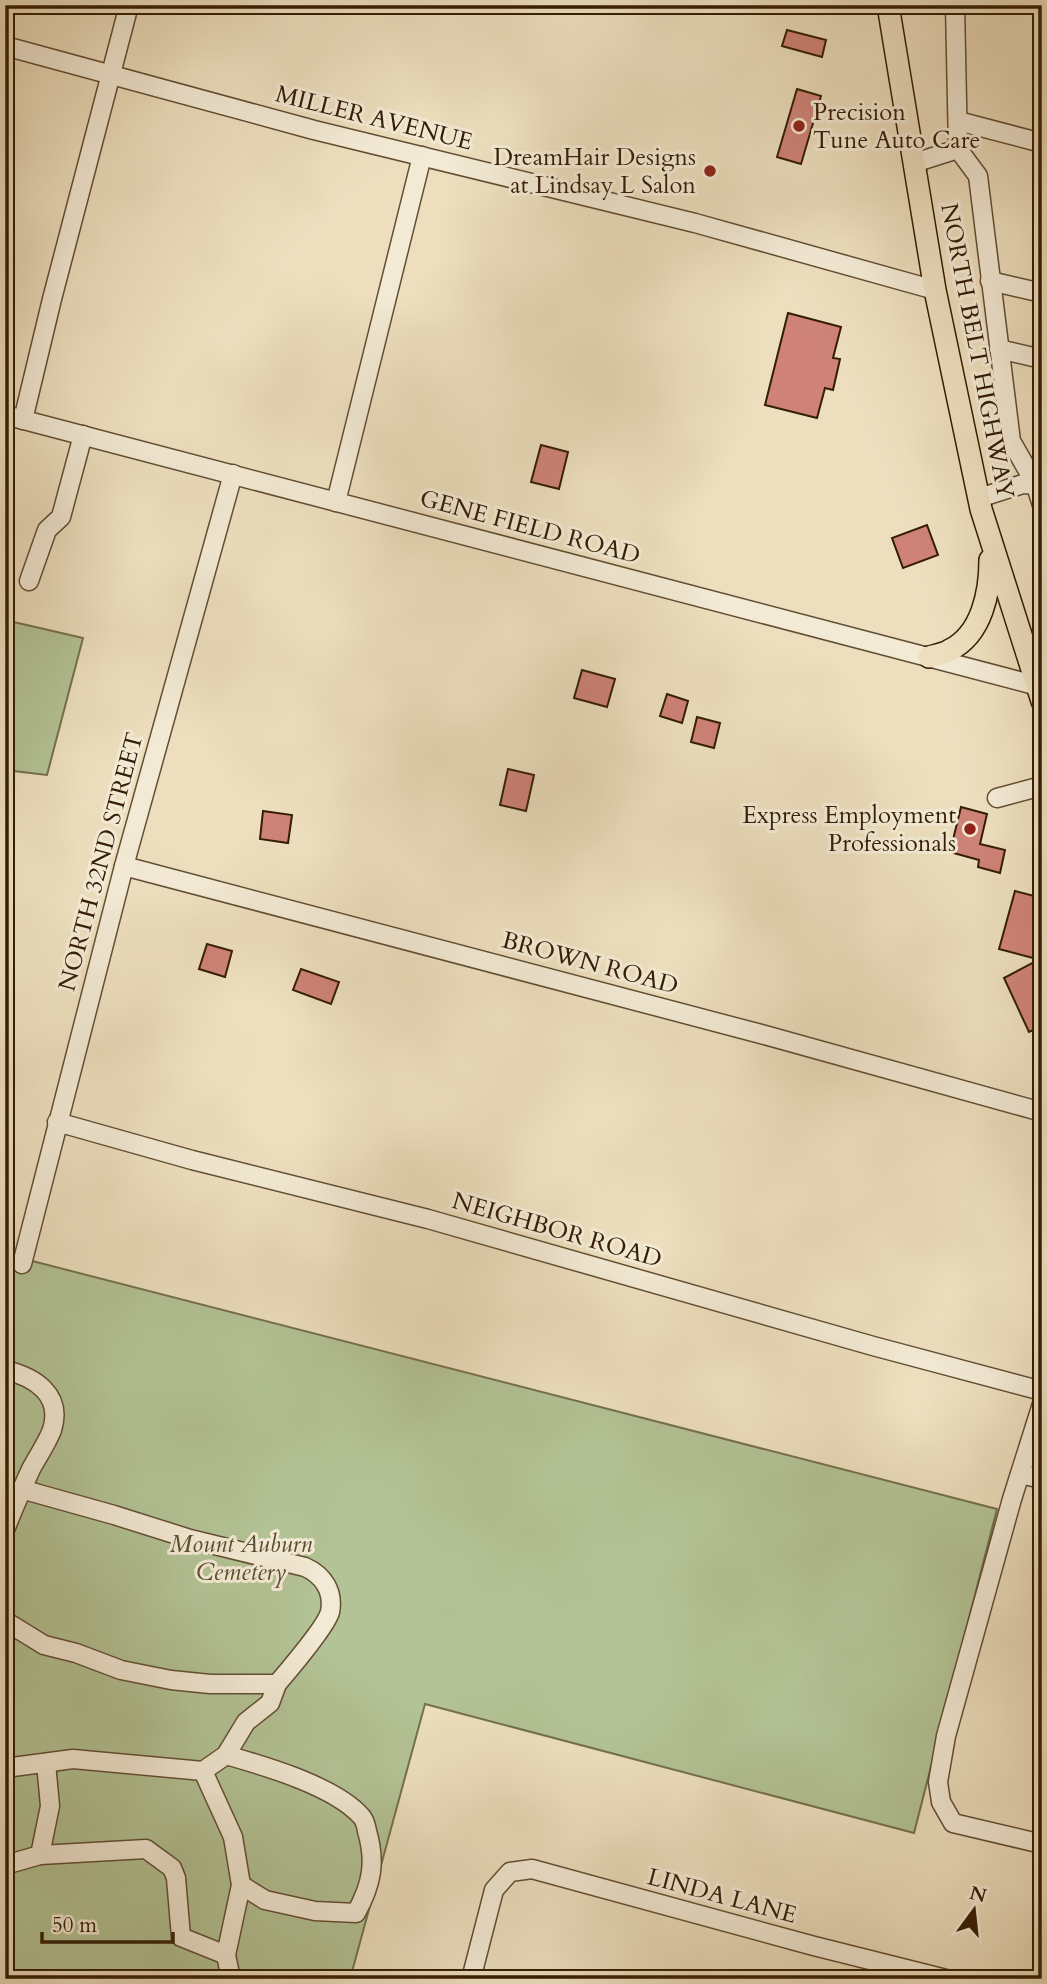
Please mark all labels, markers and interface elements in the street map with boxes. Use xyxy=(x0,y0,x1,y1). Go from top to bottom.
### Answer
street label: MILLER AVENUE xyxy=(272,78,476,158)
place label: Precision Tune Auto Care xyxy=(813,96,980,157)
marker: Precision Tune Auto Care xyxy=(791,118,807,134)
place label: DreamHair Designs at Lindsay L Salon xyxy=(494,141,696,202)
marker: DreamHair Designs at Lindsay L Salon xyxy=(702,163,718,179)
street label: NORTH BELT HIGHWAY xyxy=(932,200,1022,502)
street label: GENE FIELD ROAD xyxy=(416,482,644,572)
street label: NORTH 32ND STREET xyxy=(51,729,151,995)
place label: Express Employment Professionals xyxy=(742,799,956,860)
marker: Express Employment Professionals xyxy=(962,821,978,837)
street label: BROWN ROAD xyxy=(498,924,682,1002)
street label: NEIGHBOR ROAD xyxy=(448,1184,666,1276)
park label: Mount Auburn Cemetery xyxy=(170,1528,313,1589)
street label: LINDA LANE xyxy=(644,1860,800,1932)
north arrow xyxy=(939,1876,1009,1946)
text: N xyxy=(967,1880,990,1909)
scale bar xyxy=(42,1900,173,1944)
text: 50 m xyxy=(52,1911,97,1940)

